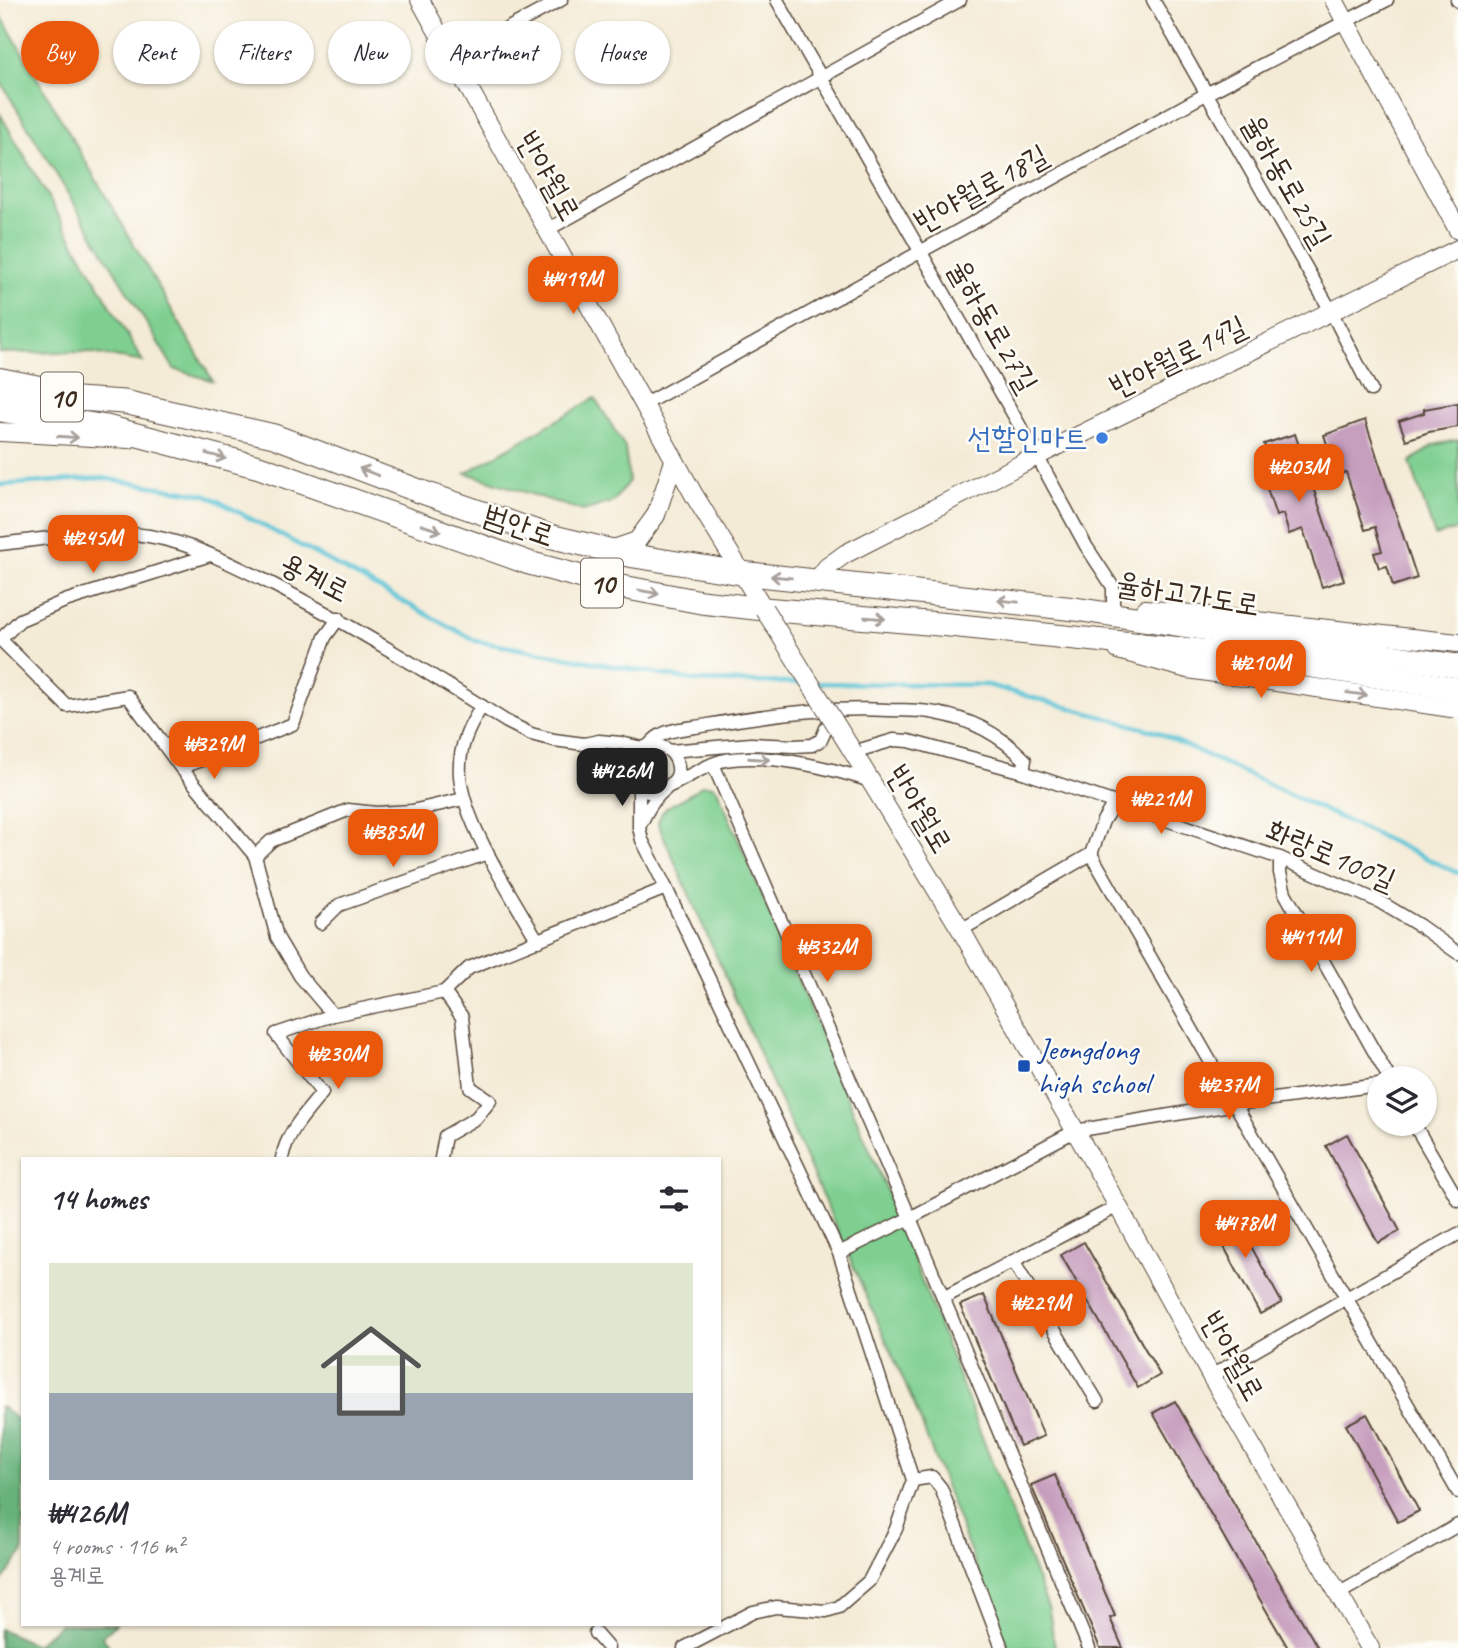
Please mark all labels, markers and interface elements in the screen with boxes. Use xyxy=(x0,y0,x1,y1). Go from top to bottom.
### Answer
chip: Buy xyxy=(21,21,99,84)
chip: Rent xyxy=(113,21,200,84)
chip: Filters xyxy=(214,21,314,84)
chip: New xyxy=(328,21,411,84)
chip: Apartment xyxy=(425,21,561,84)
chip: House xyxy=(575,21,670,84)
street label: 율하동로25길 xyxy=(1234,108,1340,254)
street label: 반야월로 xyxy=(509,125,589,227)
street label: 반야월로18길 xyxy=(907,136,1055,240)
street label: 율하동로27길 xyxy=(940,253,1046,399)
pin: ₩419M xyxy=(524,256,622,316)
text: ₩419M xyxy=(544,264,602,293)
street label: 반야월로14길 xyxy=(1103,307,1253,405)
road number: 10 xyxy=(41,372,83,422)
place label: 선할인마트 xyxy=(967,419,1088,457)
marker: 선할인마트 xyxy=(1094,430,1110,446)
one-way arrow xyxy=(56,431,79,444)
pin: ₩203M xyxy=(1250,444,1348,504)
one-way arrow xyxy=(204,450,227,463)
text: ₩203M xyxy=(1270,452,1328,481)
one-way arrow xyxy=(358,465,380,477)
street label: 범안로 xyxy=(479,495,559,555)
pin: ₩245M xyxy=(44,516,142,575)
text: ₩245M xyxy=(64,523,122,552)
one-way arrow xyxy=(420,523,442,535)
street label: 용계로 xyxy=(274,544,356,610)
road number: 10 xyxy=(581,558,623,608)
street label: 율하고가도로 xyxy=(1113,564,1263,624)
one-way arrow xyxy=(771,570,793,583)
one-way arrow xyxy=(637,586,660,599)
one-way arrow xyxy=(997,594,1019,607)
one-way arrow xyxy=(863,612,886,625)
pin: ₩210M xyxy=(1212,640,1310,700)
text: ₩210M xyxy=(1232,648,1290,677)
one-way arrow xyxy=(1345,688,1368,701)
pin: ₩329M xyxy=(165,722,263,781)
text: ₩329M xyxy=(185,729,243,758)
pin: ₩426M xyxy=(573,748,671,808)
one-way arrow xyxy=(747,753,770,766)
text: ₩426M xyxy=(593,756,651,785)
street label: 반야월로 xyxy=(879,758,961,860)
pin: ₩221M xyxy=(1112,776,1210,836)
text: ₩221M xyxy=(1132,784,1190,813)
pin: ₩385M xyxy=(344,810,442,869)
street label: 화랑로100길 xyxy=(1260,811,1402,899)
text: ₩385M xyxy=(364,817,422,846)
pin: ₩411M xyxy=(1262,914,1360,974)
text: ₩411M xyxy=(1282,922,1340,951)
pin: ₩332M xyxy=(778,925,876,984)
text: ₩332M xyxy=(798,932,856,961)
place label: Jeongdong high school xyxy=(1036,1030,1155,1102)
pin: ₩230M xyxy=(289,1032,387,1091)
text: ₩230M xyxy=(309,1039,367,1068)
marker: Jeongdong high school xyxy=(1016,1058,1032,1074)
pin: ₩237M xyxy=(1180,1062,1278,1122)
map controls xyxy=(1367,1066,1437,1136)
button: layers xyxy=(1367,1066,1437,1136)
text: ₩237M xyxy=(1200,1070,1258,1099)
text: 14 homes xyxy=(49,1180,147,1218)
icon: filters xyxy=(655,1180,693,1218)
pin: ₩478M xyxy=(1196,1200,1294,1260)
text: ₩478M xyxy=(1216,1208,1274,1237)
pin: ₩229M xyxy=(992,1280,1090,1340)
text: ₩229M xyxy=(1012,1288,1070,1317)
street label: 반야월로 xyxy=(1193,1305,1273,1407)
icon: home xyxy=(308,1308,434,1434)
text: ₩426M xyxy=(49,1494,126,1532)
text: 4 rooms · 116 m² xyxy=(49,1532,184,1561)
text: 용계로 xyxy=(49,1561,105,1590)

